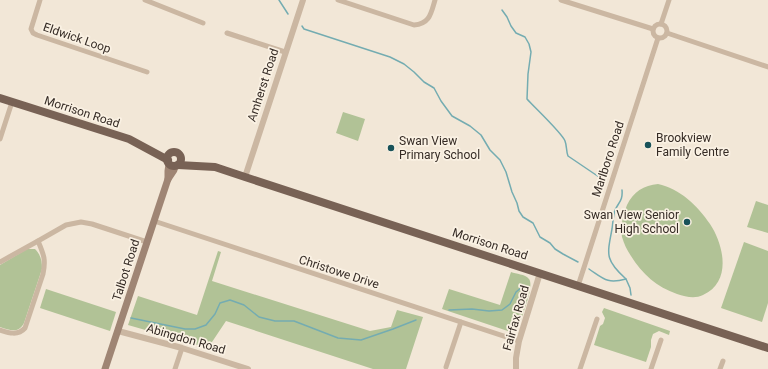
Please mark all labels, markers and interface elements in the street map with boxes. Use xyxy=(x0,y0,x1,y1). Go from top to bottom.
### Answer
street label: Eldwick Loop xyxy=(41,20,113,56)
street label: Amherst Road xyxy=(245,47,281,123)
street label: Morrison Road xyxy=(42,93,122,131)
street label: Marlboro Road xyxy=(589,119,627,199)
place label: Brookview Family Centre xyxy=(656,131,729,159)
place label: Swan View Primary School xyxy=(399,134,480,162)
marker: Brookview Family Centre xyxy=(643,140,653,150)
marker: Swan View Primary School xyxy=(386,143,396,153)
place label: Swan View Senior High School xyxy=(584,208,679,236)
marker: Swan View Senior High School xyxy=(682,217,692,227)
street label: Morrison Road xyxy=(450,225,530,263)
street label: Talbot Road xyxy=(109,237,143,303)
street label: Christowe Drive xyxy=(297,252,381,292)
street label: Fairfax Road xyxy=(500,284,532,352)
street label: Abingdon Road xyxy=(145,321,227,357)

